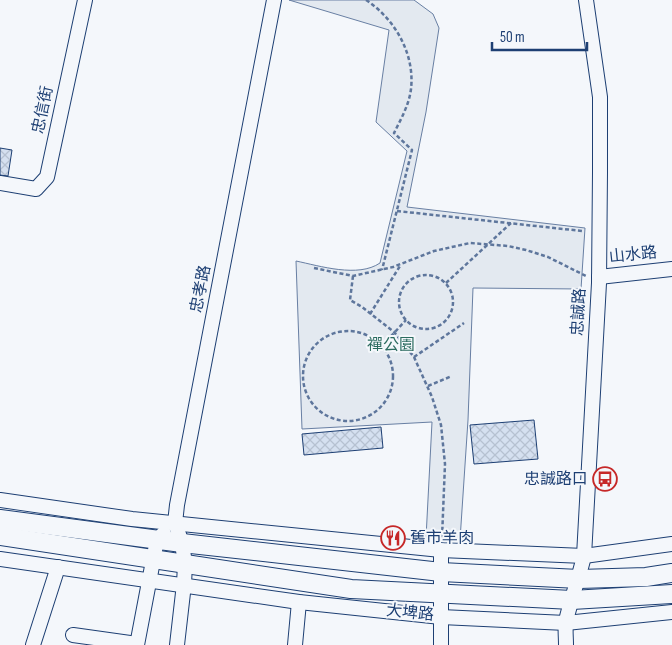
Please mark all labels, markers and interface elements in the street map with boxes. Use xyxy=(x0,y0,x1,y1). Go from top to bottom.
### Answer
scale bar xyxy=(492,20,587,52)
text: 50 m xyxy=(500,28,525,47)
street label: 忠信街 xyxy=(29,85,57,135)
street label: 山水路 xyxy=(608,243,658,267)
street label: 忠孝路 xyxy=(187,264,215,314)
street label: 忠誠路 xyxy=(568,288,590,336)
park label: 禪公園 xyxy=(367,336,415,355)
bus stop icon: 忠誠路口 xyxy=(592,466,618,492)
place label: 忠誠路口 xyxy=(524,470,588,489)
restaurant icon: 舊市羊肉 xyxy=(380,525,406,551)
place label: 舊市羊肉 xyxy=(410,529,474,548)
street label: 大埤路 xyxy=(385,601,435,625)

